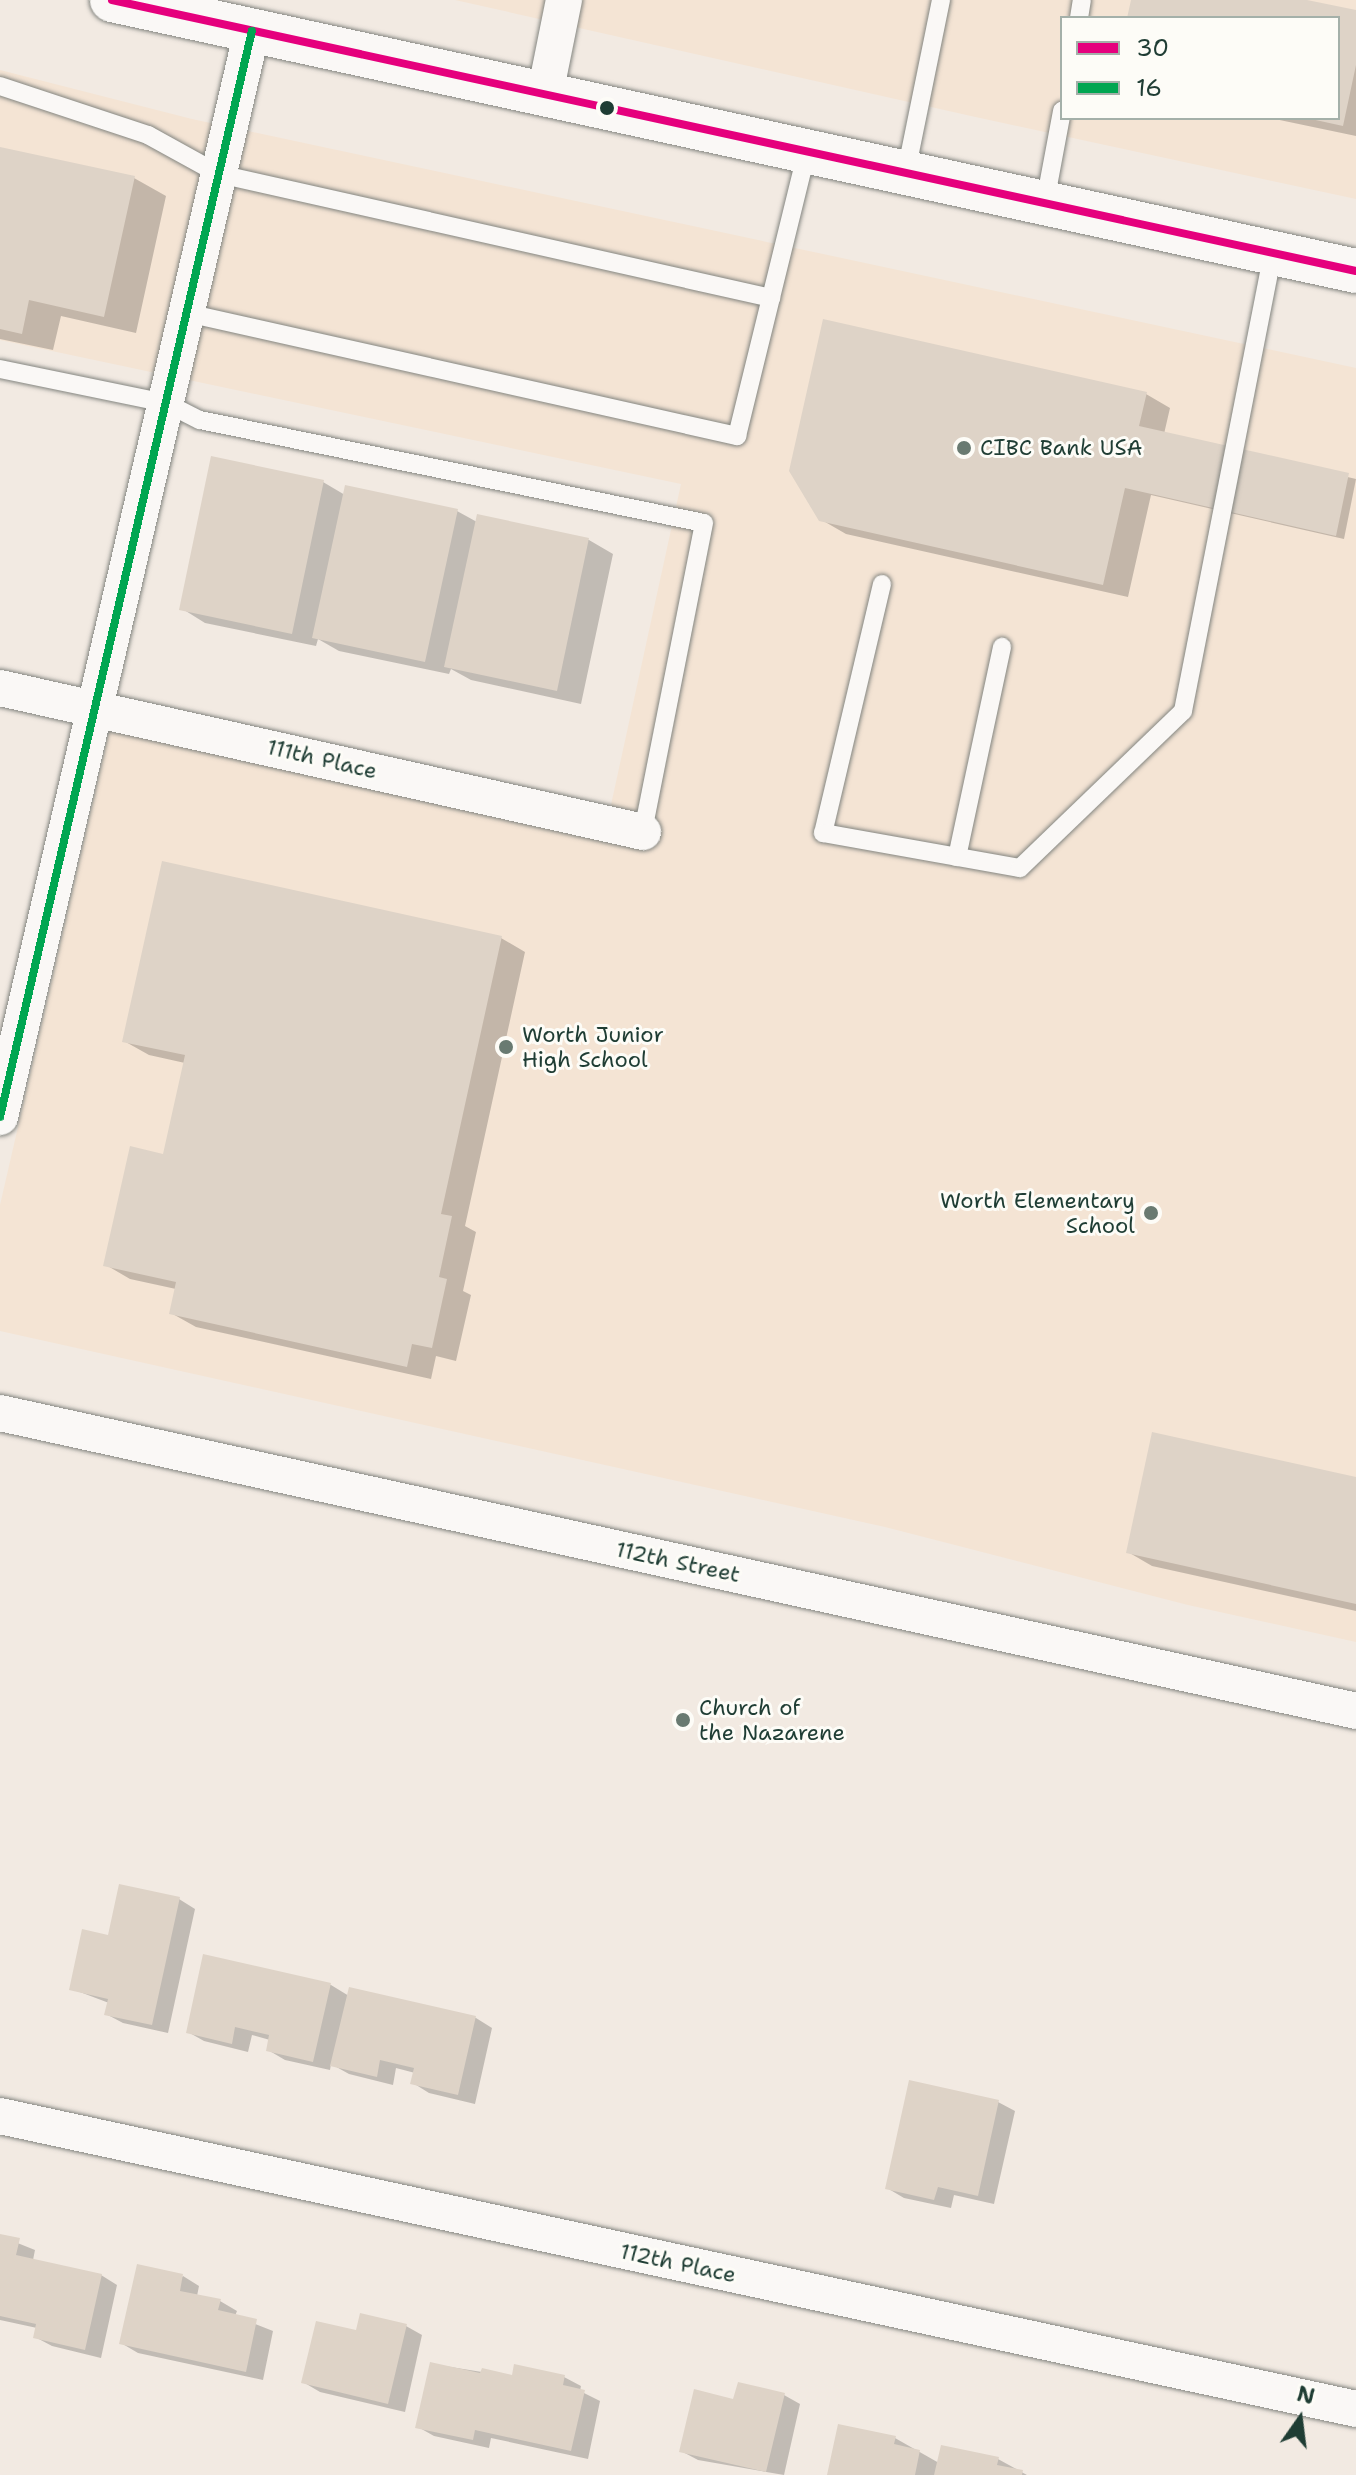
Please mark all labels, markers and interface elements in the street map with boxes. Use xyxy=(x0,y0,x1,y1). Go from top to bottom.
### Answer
legend xyxy=(1060,16,1340,120)
text: 30 xyxy=(1136,32,1169,64)
text: 16 xyxy=(1136,72,1162,104)
unlabelled marker xyxy=(599,100,615,116)
place label: CIBC Bank USA xyxy=(980,435,1142,461)
marker: CIBC Bank USA xyxy=(955,439,973,457)
street label: 111th Place xyxy=(264,734,380,784)
place label: Worth Junior High School xyxy=(522,1021,664,1072)
marker: Worth Junior High School xyxy=(497,1038,515,1056)
place label: Worth Elementary School xyxy=(940,1187,1135,1238)
marker: Worth Elementary School xyxy=(1142,1204,1160,1222)
street label: 112th Street xyxy=(613,1536,743,1588)
place label: Church of the Nazarene xyxy=(699,1694,845,1746)
marker: Church of the Nazarene xyxy=(674,1711,692,1729)
street label: 112th Place xyxy=(618,2238,738,2288)
north arrow xyxy=(1260,2379,1340,2459)
text: N xyxy=(1294,2379,1318,2411)

